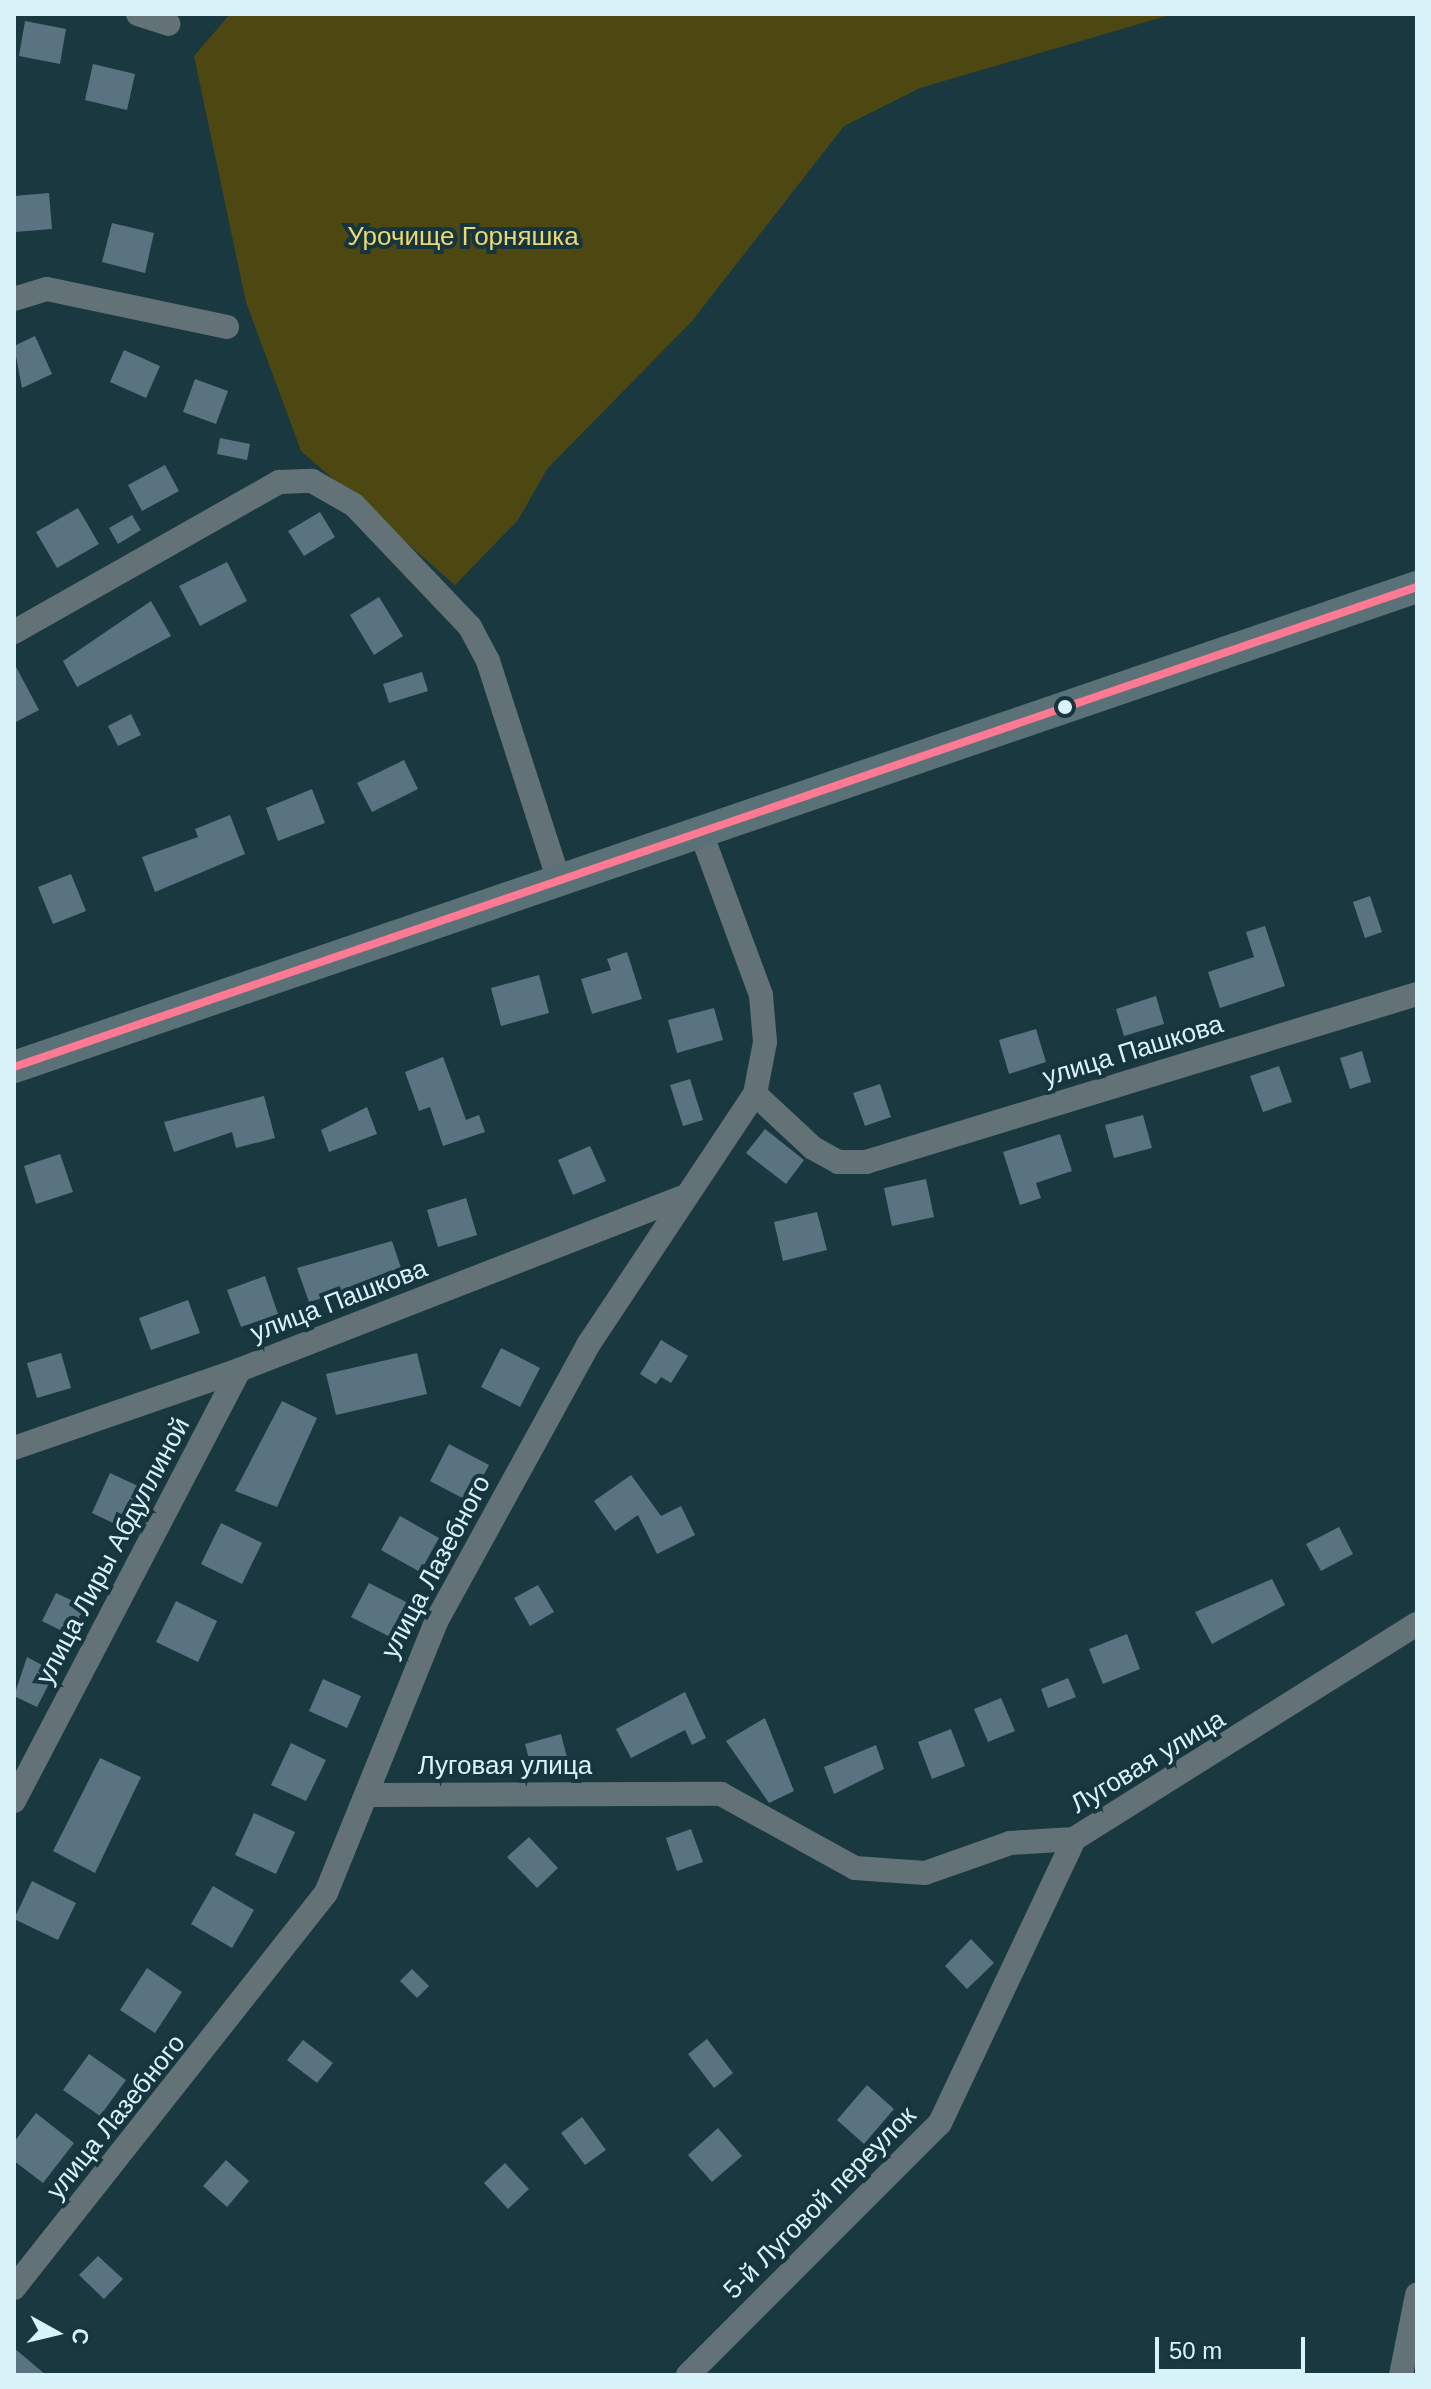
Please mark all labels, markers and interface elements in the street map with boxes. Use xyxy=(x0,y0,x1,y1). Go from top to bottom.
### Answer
park label: Урочище Горняшка xyxy=(347,221,579,253)
unlabelled marker xyxy=(1057,699,1073,715)
street label: улица Пашкова xyxy=(1039,1009,1227,1093)
street label: улица Пашкова xyxy=(246,1253,432,1349)
street label: улица Лиры Абдуллиной xyxy=(29,1412,197,1690)
street label: улица Лазебного xyxy=(375,1470,497,1664)
street label: Луговая улица xyxy=(1065,1704,1231,1820)
street label: Луговая улица xyxy=(418,1750,592,1782)
street label: улица Лазебного xyxy=(40,2028,192,2206)
street label: 5-й Луговой переулок xyxy=(717,2100,923,2306)
north arrow xyxy=(16,2293,96,2373)
scale bar xyxy=(1159,2321,1309,2371)
text: С xyxy=(67,2327,94,2346)
text: 50 m xyxy=(1169,2337,1222,2364)

